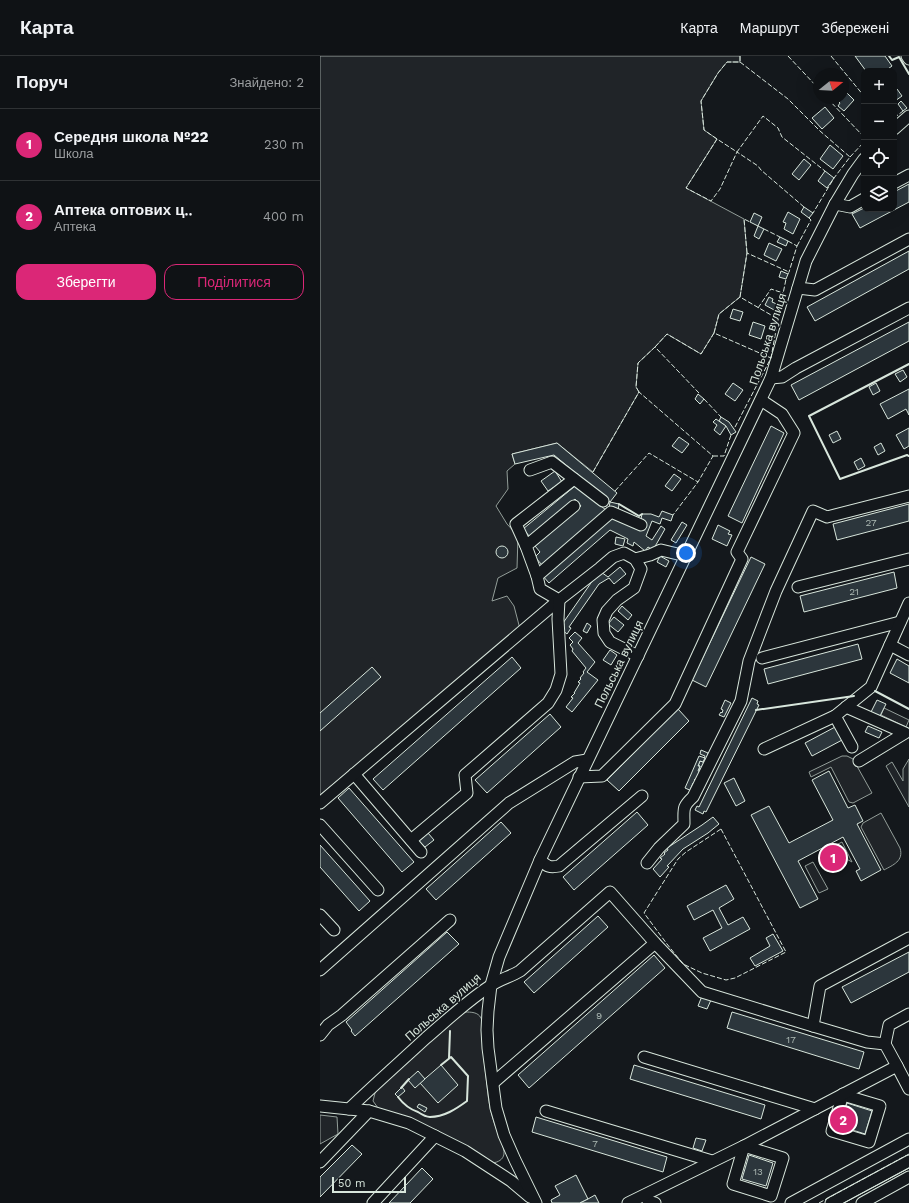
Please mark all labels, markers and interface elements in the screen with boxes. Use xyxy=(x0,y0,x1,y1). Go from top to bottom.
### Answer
text: Карта xyxy=(20,16,74,39)
text: Карта xyxy=(680,20,718,36)
text: Маршрут xyxy=(740,20,799,36)
text: Збережені xyxy=(821,20,889,36)
north arrow xyxy=(813,68,849,104)
map controls xyxy=(861,68,897,212)
button: + xyxy=(861,68,897,104)
text: Поруч xyxy=(16,72,68,92)
text: Знайдено: 2 xyxy=(229,75,304,90)
button: − xyxy=(861,104,897,140)
text: Середня школа №22 xyxy=(54,128,208,146)
text: 1 xyxy=(26,137,32,152)
text: 230 m xyxy=(264,137,304,152)
button: locate xyxy=(861,140,897,176)
text: Школа xyxy=(54,146,94,161)
button: layers xyxy=(861,176,897,212)
text: Аптека оптових ц‥ xyxy=(54,201,193,219)
text: 2 xyxy=(25,209,33,224)
text: 400 m xyxy=(263,209,304,224)
text: Аптека xyxy=(54,219,96,234)
button: Зберегти xyxy=(16,264,156,300)
button: Поділитися xyxy=(164,264,304,300)
street label: Польська вулиця xyxy=(747,291,789,387)
house number: 27 xyxy=(865,517,877,528)
your location xyxy=(676,543,696,563)
house number: 21 xyxy=(849,586,859,597)
street label: Польська вулиця xyxy=(592,618,646,710)
pin: 1 xyxy=(820,843,846,873)
street label: Польська вулиця xyxy=(402,970,484,1044)
house number: 9 xyxy=(596,1010,602,1021)
house number: 17 xyxy=(786,1034,796,1045)
pin: 2 xyxy=(830,1105,856,1135)
house number: 7 xyxy=(592,1138,598,1149)
house number: 13 xyxy=(753,1166,763,1177)
scale bar xyxy=(332,1175,406,1194)
text: 50 m xyxy=(338,1177,365,1190)

